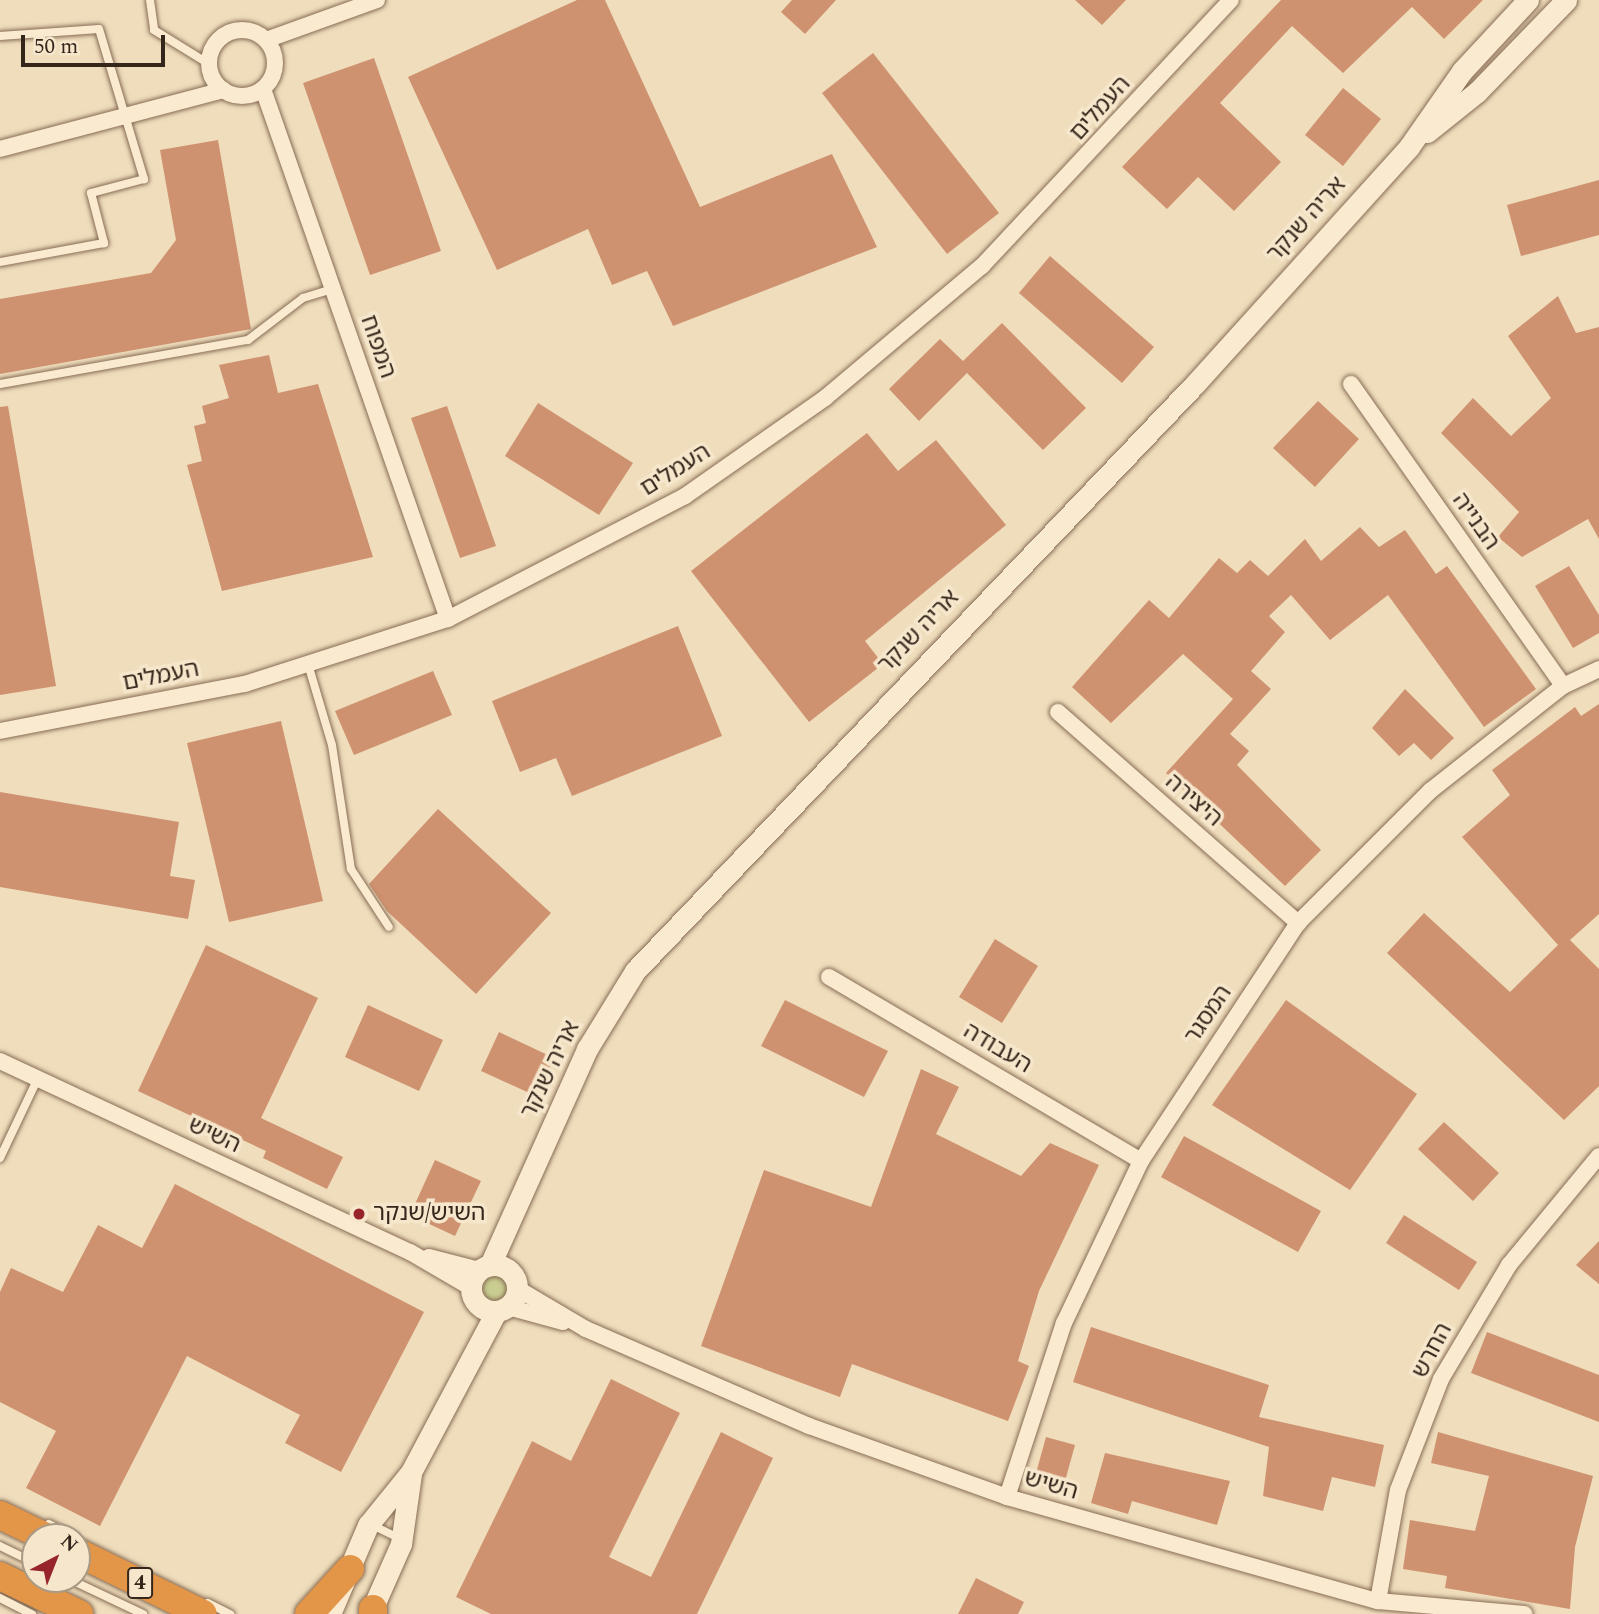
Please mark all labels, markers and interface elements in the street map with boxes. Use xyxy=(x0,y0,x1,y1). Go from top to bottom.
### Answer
scale bar xyxy=(24,21,168,65)
text: 50 m xyxy=(34,31,78,63)
street label: העמלים xyxy=(1065,71,1137,147)
street label: אריה שנקר xyxy=(1262,172,1352,268)
street label: המפוח xyxy=(353,312,401,382)
street label: העמלים xyxy=(636,439,716,503)
street label: הבנייה xyxy=(1445,488,1505,556)
street label: אריה שנקר xyxy=(873,585,965,679)
street label: העמלים xyxy=(121,656,201,698)
street label: היצירה xyxy=(1159,769,1227,833)
street label: המסגר xyxy=(1180,981,1238,1049)
street label: אריה שנקר xyxy=(516,1017,586,1123)
street label: העבודה xyxy=(958,1018,1036,1080)
street label: השיש xyxy=(183,1112,245,1160)
place label: השיש/שנקר xyxy=(373,1200,485,1228)
marker: השיש/שנקר xyxy=(351,1206,367,1222)
street label: החרש xyxy=(1407,1319,1459,1383)
street label: השיש xyxy=(1021,1465,1081,1507)
north arrow xyxy=(21,1523,91,1593)
text: N xyxy=(54,1528,85,1559)
road number: 4 xyxy=(126,1566,154,1600)

